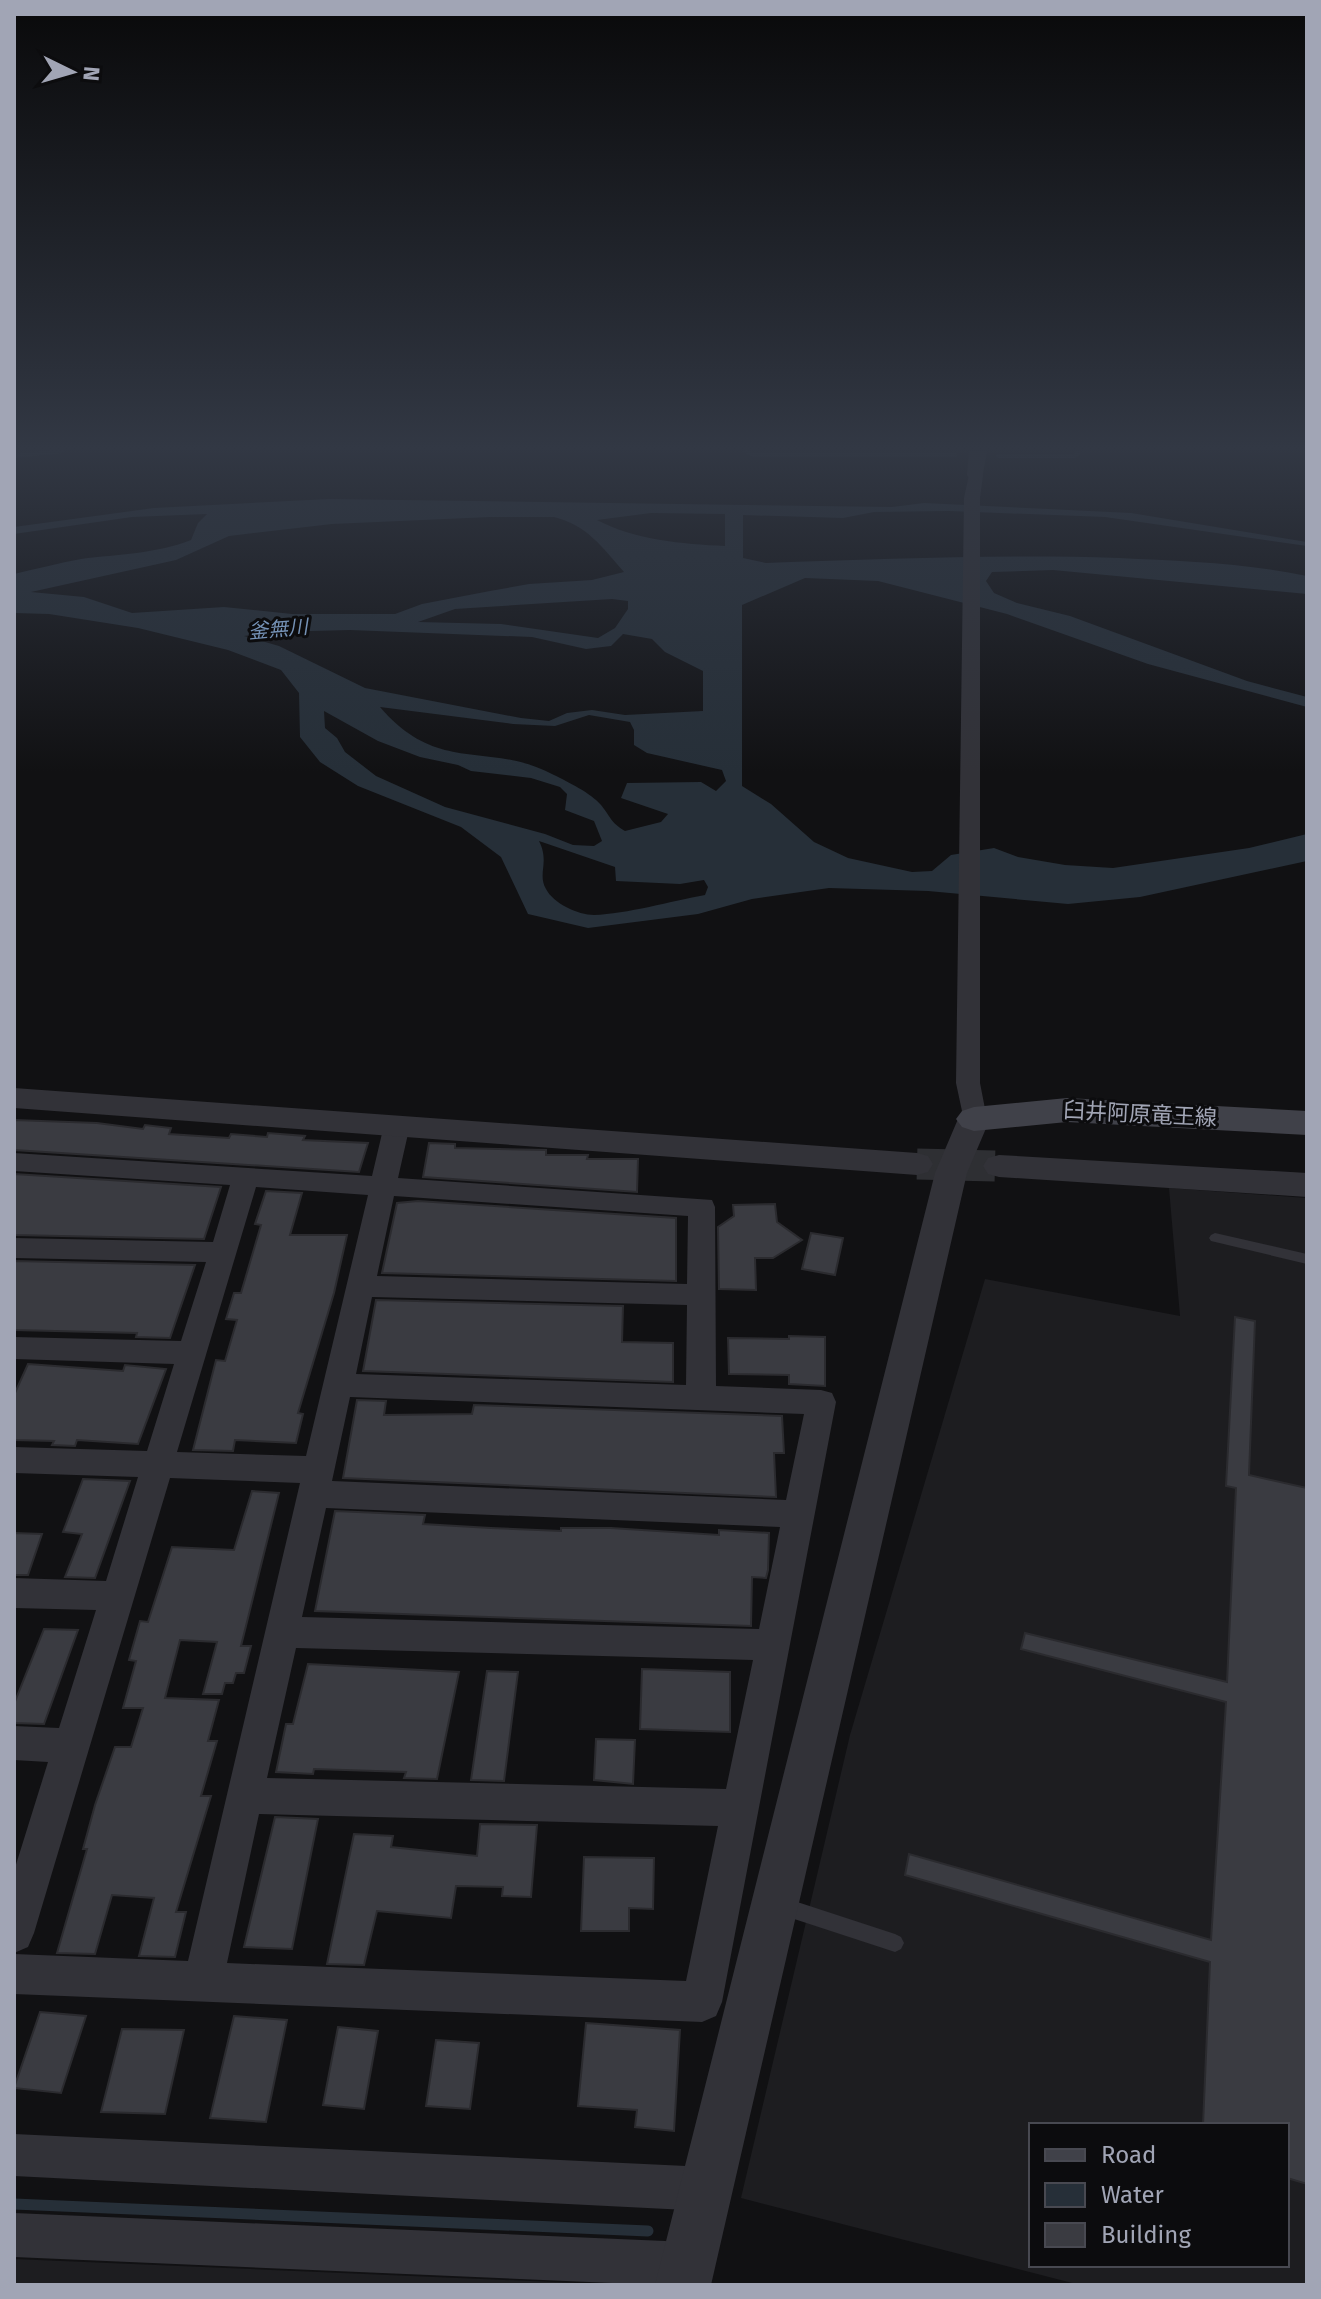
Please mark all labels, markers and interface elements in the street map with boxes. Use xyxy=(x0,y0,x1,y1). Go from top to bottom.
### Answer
north arrow xyxy=(32,32,112,112)
text: N xyxy=(77,65,106,82)
water label: 釜無川 xyxy=(247,614,311,644)
street label: 臼井阿原竜王線 xyxy=(1062,1096,1218,1132)
legend xyxy=(1029,2123,1289,2267)
text: Road xyxy=(1101,2141,1156,2169)
text: Water xyxy=(1101,2181,1165,2209)
text: Building xyxy=(1101,2221,1191,2249)

